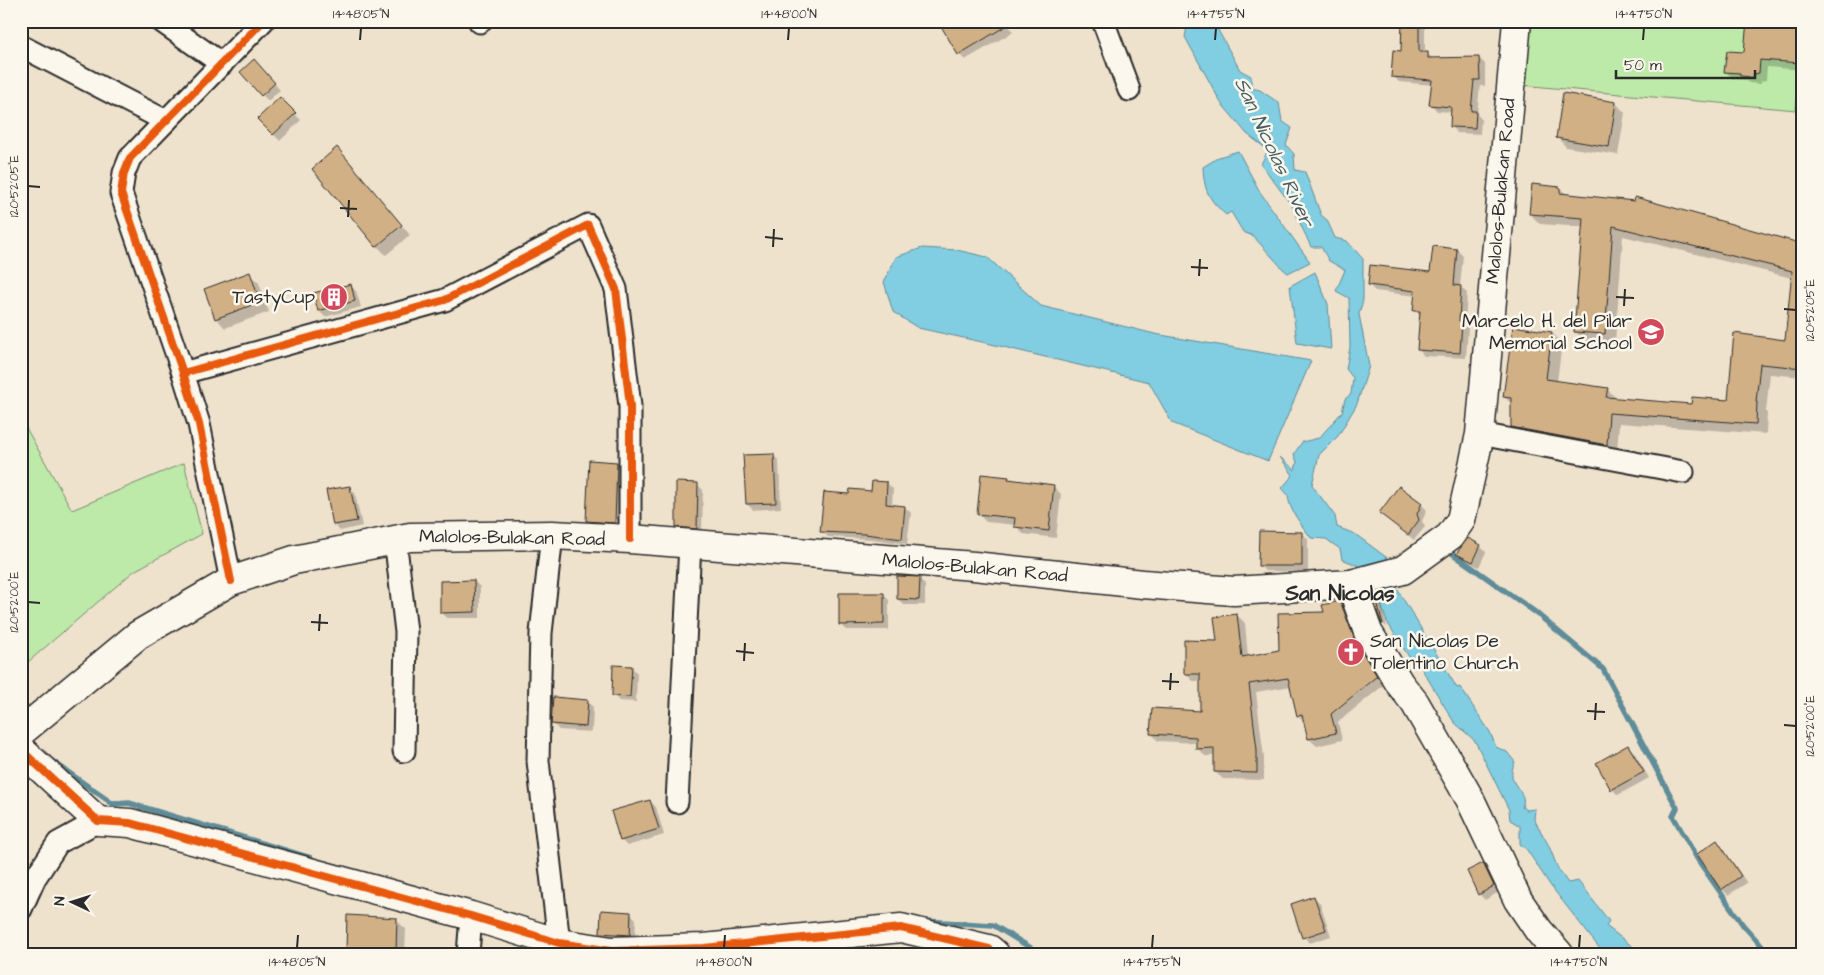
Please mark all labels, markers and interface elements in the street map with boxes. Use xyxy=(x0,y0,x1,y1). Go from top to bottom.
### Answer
text: 14°48'05"N xyxy=(333,6,390,23)
text: 14°48'00"N xyxy=(761,6,817,23)
text: 14°47'55"N xyxy=(1187,6,1245,23)
text: 14°47'50"N xyxy=(1616,6,1673,23)
scale bar xyxy=(1616,48,1755,80)
text: 50 m xyxy=(1624,55,1662,76)
water label: San Nicolas River xyxy=(1227,73,1322,233)
street label: Malolos-Bulakan Road xyxy=(1479,97,1523,285)
text: 120°52'05"E xyxy=(6,155,23,217)
text: 120°52'05"E xyxy=(1802,279,1819,341)
building icon: TastyCup xyxy=(319,282,349,312)
place label: TastyCup xyxy=(232,284,315,312)
place label: Marcelo H. del Pilar Memorial School xyxy=(1462,308,1633,357)
school or university icon: Marcelo H. del Pilar Memorial School xyxy=(1636,317,1666,347)
street label: Malolos-Bulakan Road xyxy=(419,523,606,553)
street label: Malolos-Bulakan Road xyxy=(881,546,1069,590)
text: 120°52'00"E xyxy=(6,572,23,633)
district label: San Nicolas xyxy=(1284,579,1395,608)
place label: San Nicolas De Tolentino Church xyxy=(1370,628,1519,677)
church icon: San Nicolas De Tolentino Church xyxy=(1336,637,1366,667)
text: 120°52'00"E xyxy=(1802,696,1819,757)
north arrow xyxy=(48,878,98,928)
text: N xyxy=(50,896,70,906)
text: 14°48'05"N xyxy=(269,954,326,971)
text: 14°48'00"N xyxy=(696,954,752,971)
text: 14°47'55"N xyxy=(1123,954,1181,971)
text: 14°47'50"N xyxy=(1551,954,1608,971)

